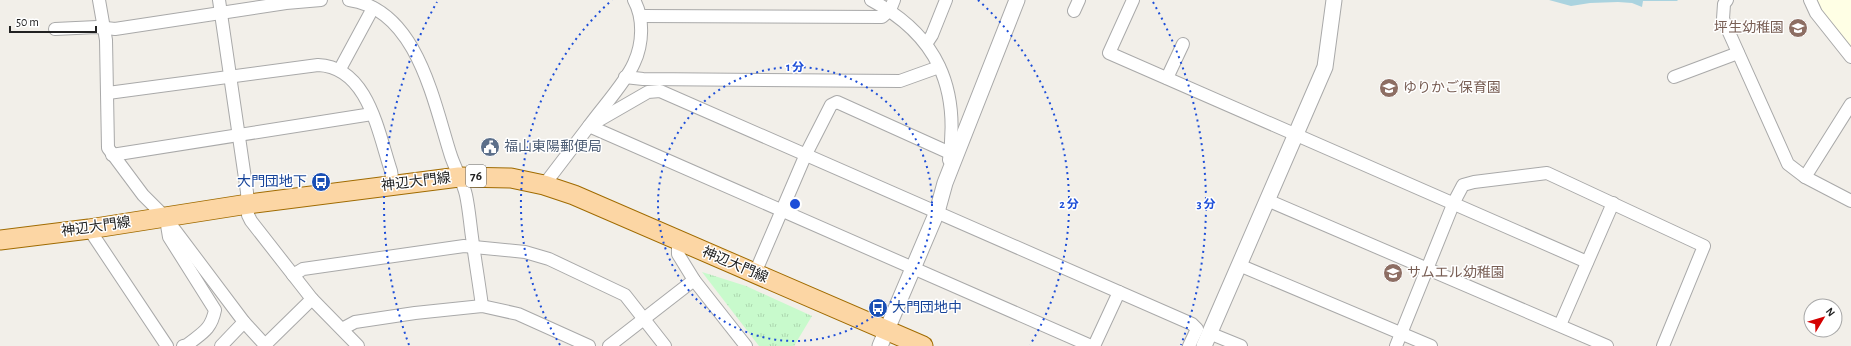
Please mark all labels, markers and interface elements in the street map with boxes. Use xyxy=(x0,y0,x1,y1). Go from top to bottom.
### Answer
scale bar xyxy=(10,8,96,34)
text: 50 m xyxy=(16,16,39,28)
school or university icon: 坪生幼稚園 xyxy=(1787,17,1809,39)
place label: 坪生幼稚園 xyxy=(1714,20,1784,35)
text: 1 分 xyxy=(786,61,804,73)
school or university icon: ゆりかご保育園 xyxy=(1378,77,1400,99)
place label: ゆりかご保育園 xyxy=(1403,79,1501,95)
public building icon: 福山東陽郵便局 xyxy=(479,136,501,158)
place label: 福山東陽郵便局 xyxy=(504,139,602,154)
road number: 76 xyxy=(466,165,486,187)
street label: 神辺大門線 xyxy=(380,170,452,193)
bus stop icon: 大門団地下 xyxy=(310,171,332,193)
place label: 大門団地下 xyxy=(237,174,307,189)
centre of rings xyxy=(788,197,802,211)
text: 2 分 xyxy=(1059,198,1079,210)
text: 3 分 xyxy=(1197,198,1215,210)
street label: 神辺大門線 xyxy=(60,214,132,239)
street label: 神辺大門線 xyxy=(700,244,770,285)
school or university icon: サムエル幼稚園 xyxy=(1382,262,1404,284)
place label: サムエル幼稚園 xyxy=(1407,265,1505,280)
bus stop icon: 大門団地中 xyxy=(867,297,889,319)
north arrow xyxy=(1803,298,1843,338)
place label: 大門団地中 xyxy=(892,300,962,315)
text: N xyxy=(1824,306,1837,319)

